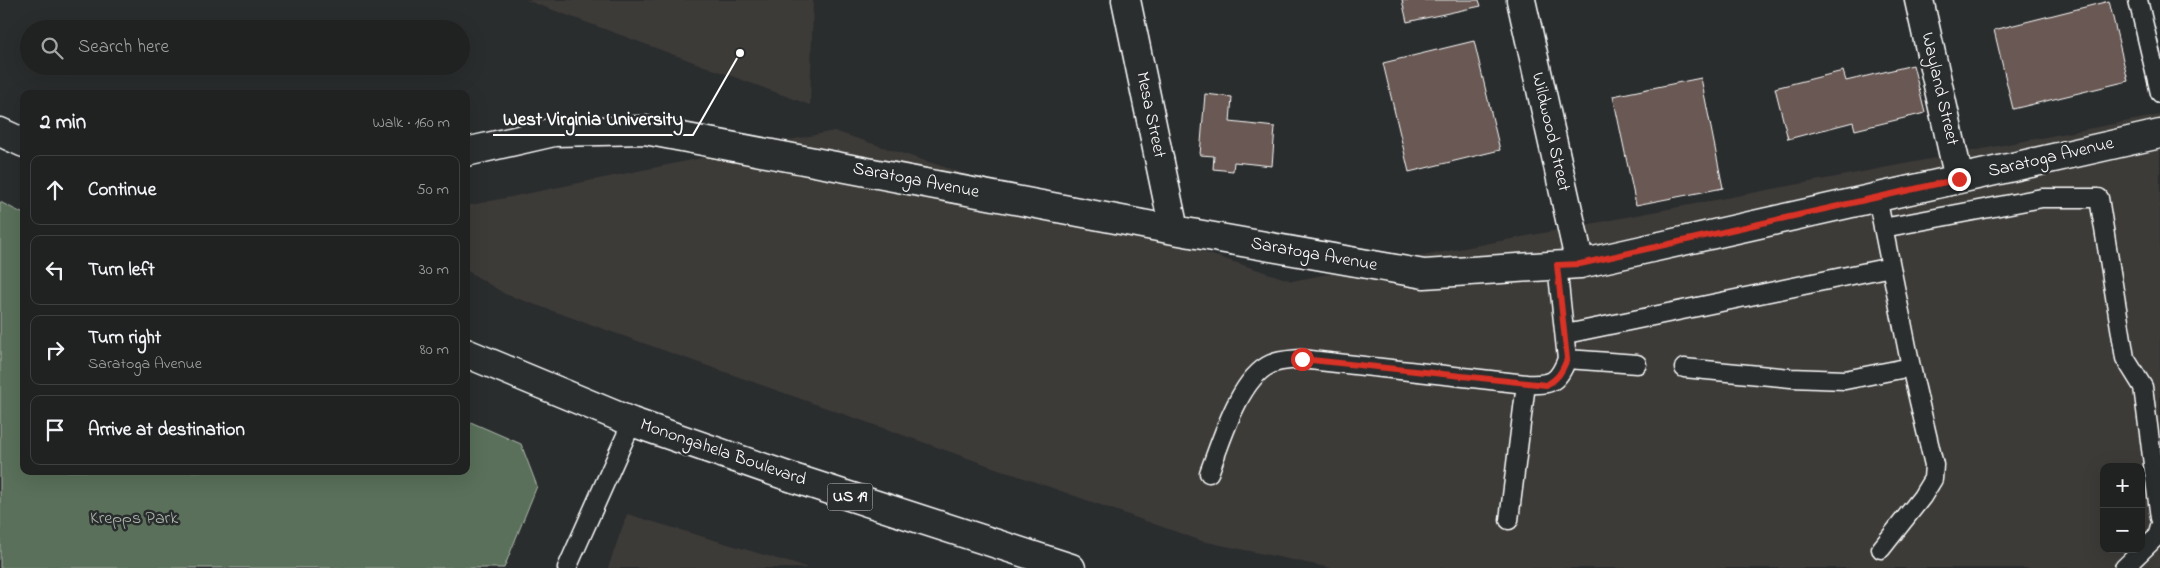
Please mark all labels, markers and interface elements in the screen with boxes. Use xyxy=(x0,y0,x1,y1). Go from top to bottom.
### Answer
search box xyxy=(20,20,470,75)
street label: Wayland Street xyxy=(1913,30,1965,148)
icon: search xyxy=(38,34,66,62)
text: Search here xyxy=(78,34,169,61)
street label: Mesa Street xyxy=(1128,69,1172,161)
street label: Wildwood Street xyxy=(1524,70,1576,194)
callout: West Virginia University xyxy=(493,101,693,135)
text: West Virginia University xyxy=(503,107,684,136)
text: 2 min xyxy=(40,108,86,138)
text: Walk · 160 m xyxy=(372,111,450,135)
street label: Saratoga Avenue xyxy=(1986,131,2117,186)
street label: Saratoga Avenue xyxy=(850,156,982,207)
route end xyxy=(1948,168,1971,191)
icon: ahead xyxy=(41,176,69,204)
text: Continue xyxy=(88,177,156,204)
text: 50 m xyxy=(417,178,449,202)
street label: Saratoga Avenue xyxy=(1248,231,1380,280)
icon: left xyxy=(41,256,69,284)
text: Turn left xyxy=(88,257,155,284)
text: 30 m xyxy=(419,258,449,282)
text: Turn right xyxy=(88,325,161,352)
icon: right xyxy=(41,336,69,364)
text: 80 m xyxy=(420,338,449,362)
route start xyxy=(1291,348,1314,371)
text: Saratoga Avenue xyxy=(88,352,202,376)
street label: Monongahela Boulevard xyxy=(636,412,810,495)
icon: arrive xyxy=(41,416,69,444)
text: Arrive at destination xyxy=(88,417,245,444)
map controls xyxy=(2100,463,2145,553)
button: + xyxy=(2100,463,2145,508)
road number: US 19 xyxy=(828,484,872,511)
park label: Krepps Park xyxy=(90,506,178,532)
button: − xyxy=(2100,508,2145,553)

